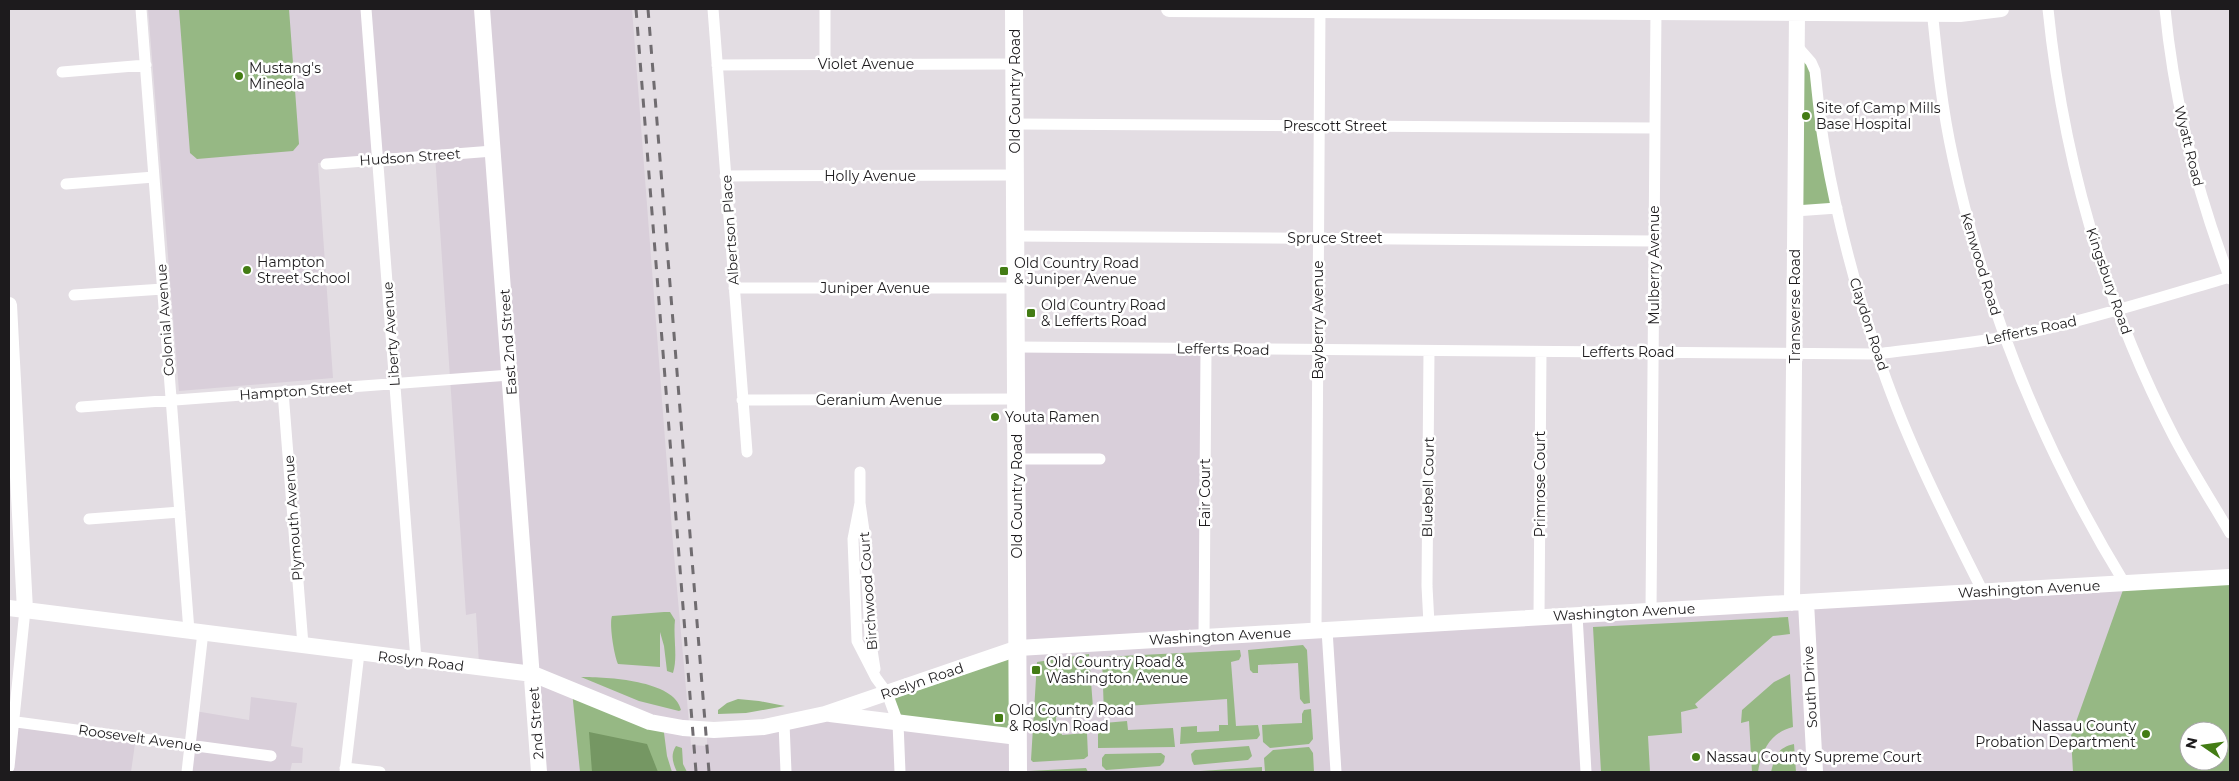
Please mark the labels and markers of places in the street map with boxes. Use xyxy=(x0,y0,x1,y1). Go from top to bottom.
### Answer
place label: Mustang's Mineola xyxy=(249,59,321,93)
marker: Mustang's Mineola xyxy=(233,70,245,82)
place label: Site of Camp Mills Base Hospital xyxy=(1816,99,1941,133)
marker: Site of Camp Mills Base Hospital xyxy=(1800,110,1812,122)
place label: Hampton Street School xyxy=(257,253,350,287)
place label: Old Country Road & Juniper Avenue xyxy=(1014,254,1139,288)
marker: Hampton Street School xyxy=(241,264,253,276)
marker: Old Country Road & Juniper Avenue xyxy=(998,265,1010,277)
place label: Old Country Road & Lefferts Road xyxy=(1041,296,1166,330)
marker: Old Country Road & Lefferts Road xyxy=(1025,307,1037,319)
place label: Youta Ramen xyxy=(1005,408,1100,426)
marker: Youta Ramen xyxy=(989,411,1001,423)
place label: Old Country Road & Washington Avenue xyxy=(1046,653,1188,687)
marker: Old Country Road & Washington Avenue xyxy=(1030,664,1042,676)
place label: Old Country Road & Roslyn Road xyxy=(1009,701,1134,735)
marker: Old Country Road & Roslyn Road xyxy=(993,712,1005,724)
place label: Nassau County Probation Department xyxy=(1975,717,2136,751)
marker: Nassau County Probation Department xyxy=(2140,728,2152,740)
place label: Nassau County Supreme Court xyxy=(1706,748,1922,766)
marker: Nassau County Supreme Court xyxy=(1690,751,1702,763)

